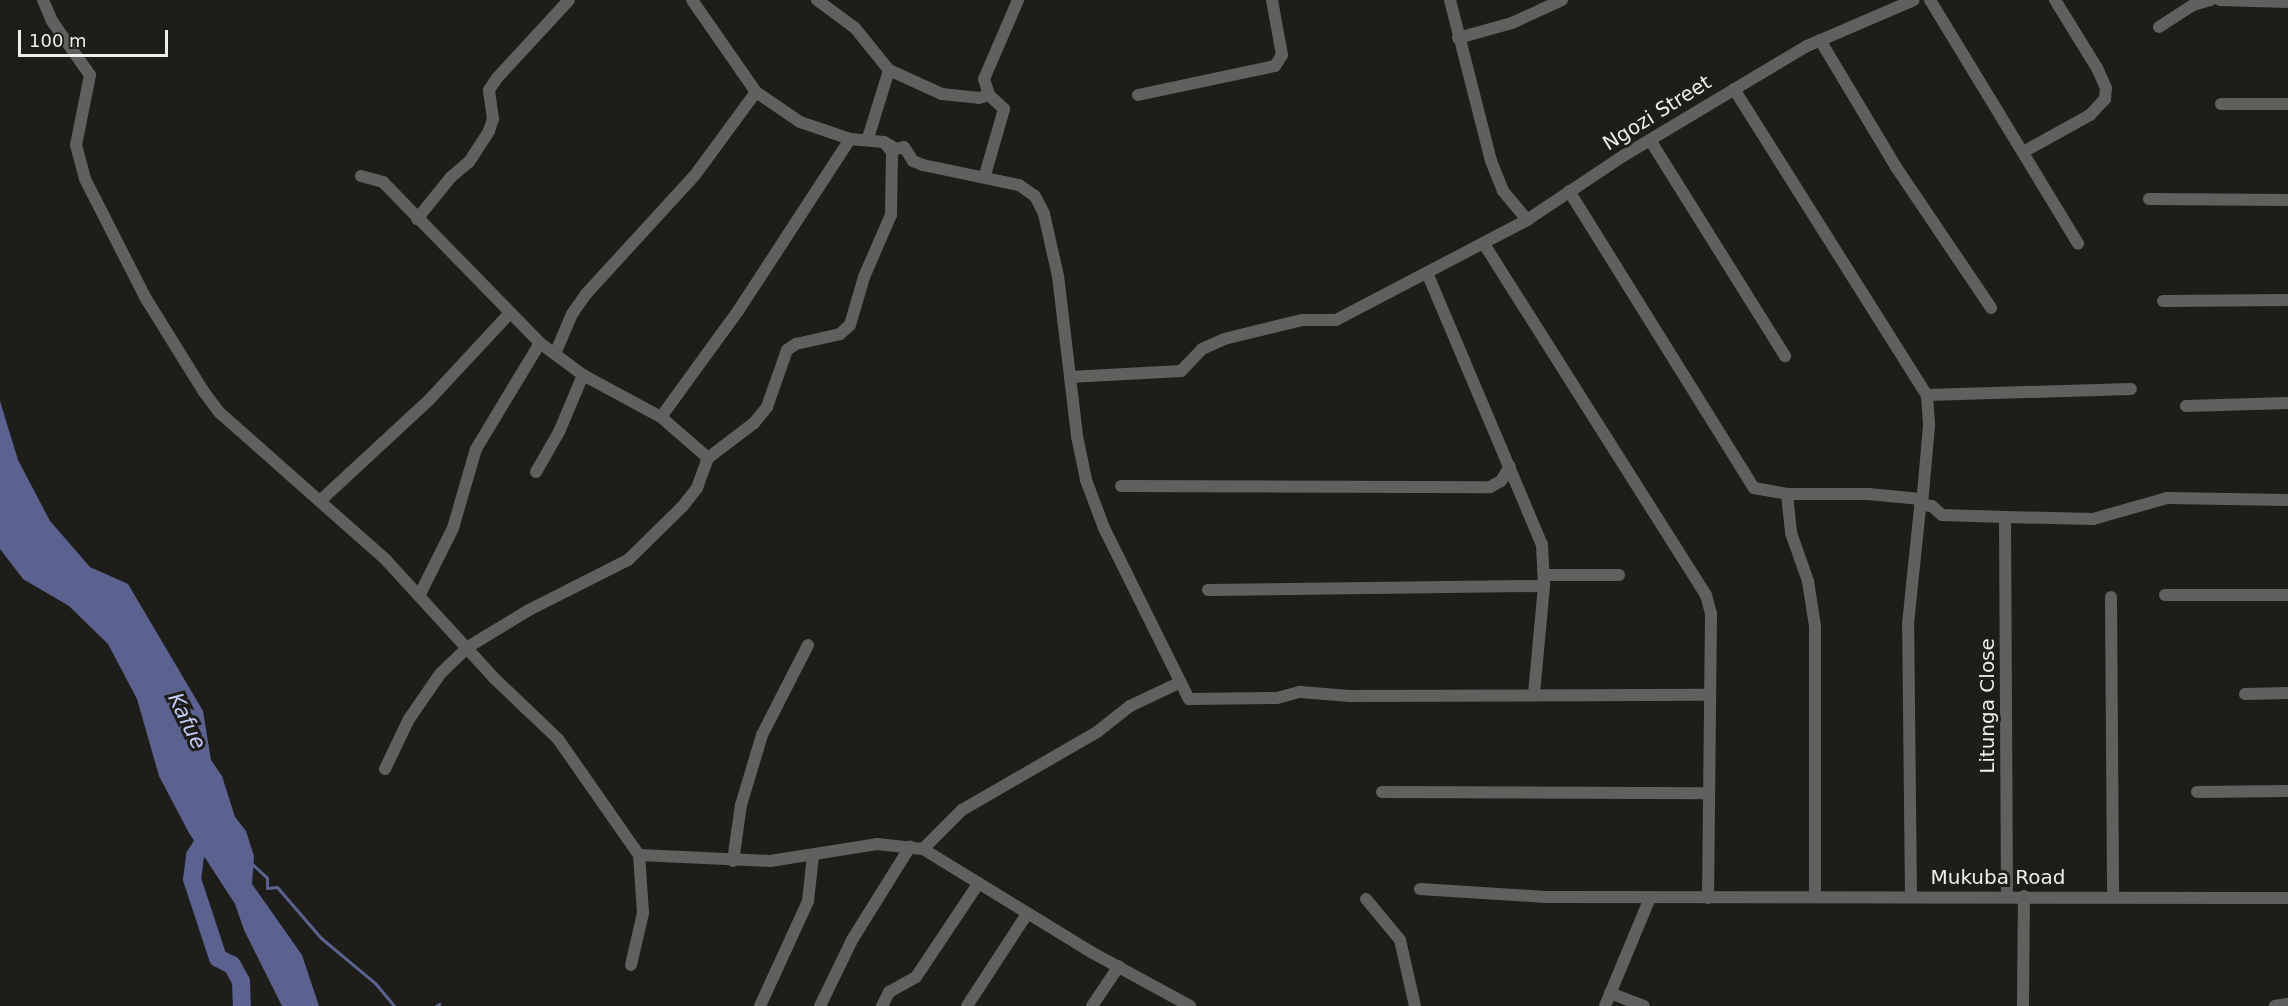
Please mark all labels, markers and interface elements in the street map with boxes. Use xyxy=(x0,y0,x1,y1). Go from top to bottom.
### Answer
scale bar xyxy=(21,18,171,56)
text: 100 m xyxy=(29,30,87,51)
street label: Ngozi Street xyxy=(1598,70,1716,156)
street label: Litunga Close xyxy=(1975,638,1999,774)
water label: Kafue xyxy=(163,689,211,753)
street label: Mukuba Road xyxy=(1930,865,2066,889)

